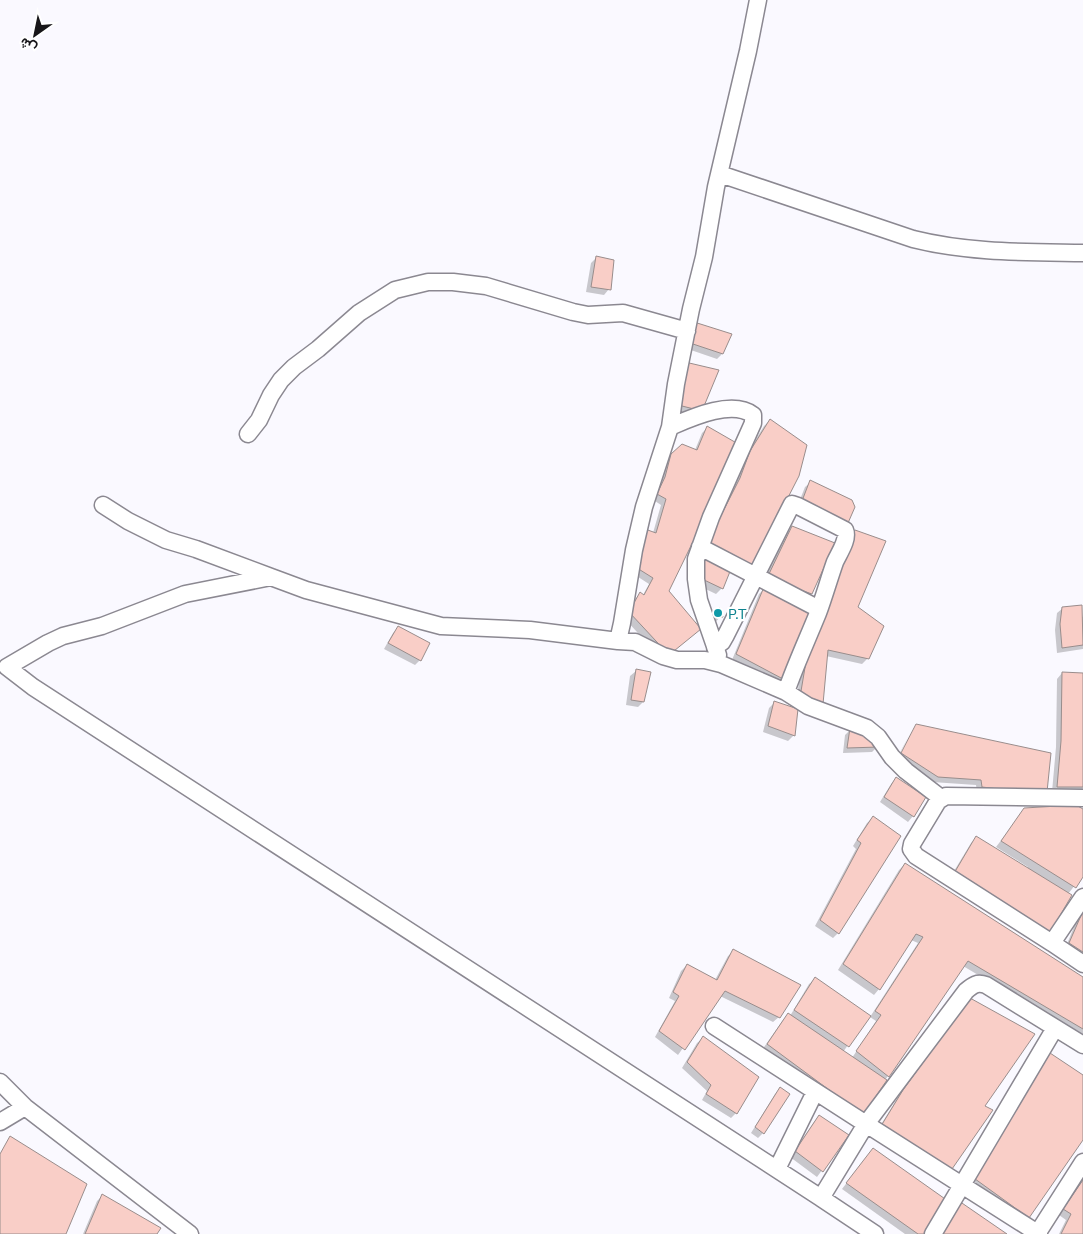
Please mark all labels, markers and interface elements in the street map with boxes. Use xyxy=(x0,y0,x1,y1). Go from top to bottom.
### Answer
north arrow xyxy=(10,10,60,60)
text: ش xyxy=(16,34,40,58)
place label: P.T xyxy=(728,605,747,622)
marker: P.T xyxy=(712,607,724,619)

